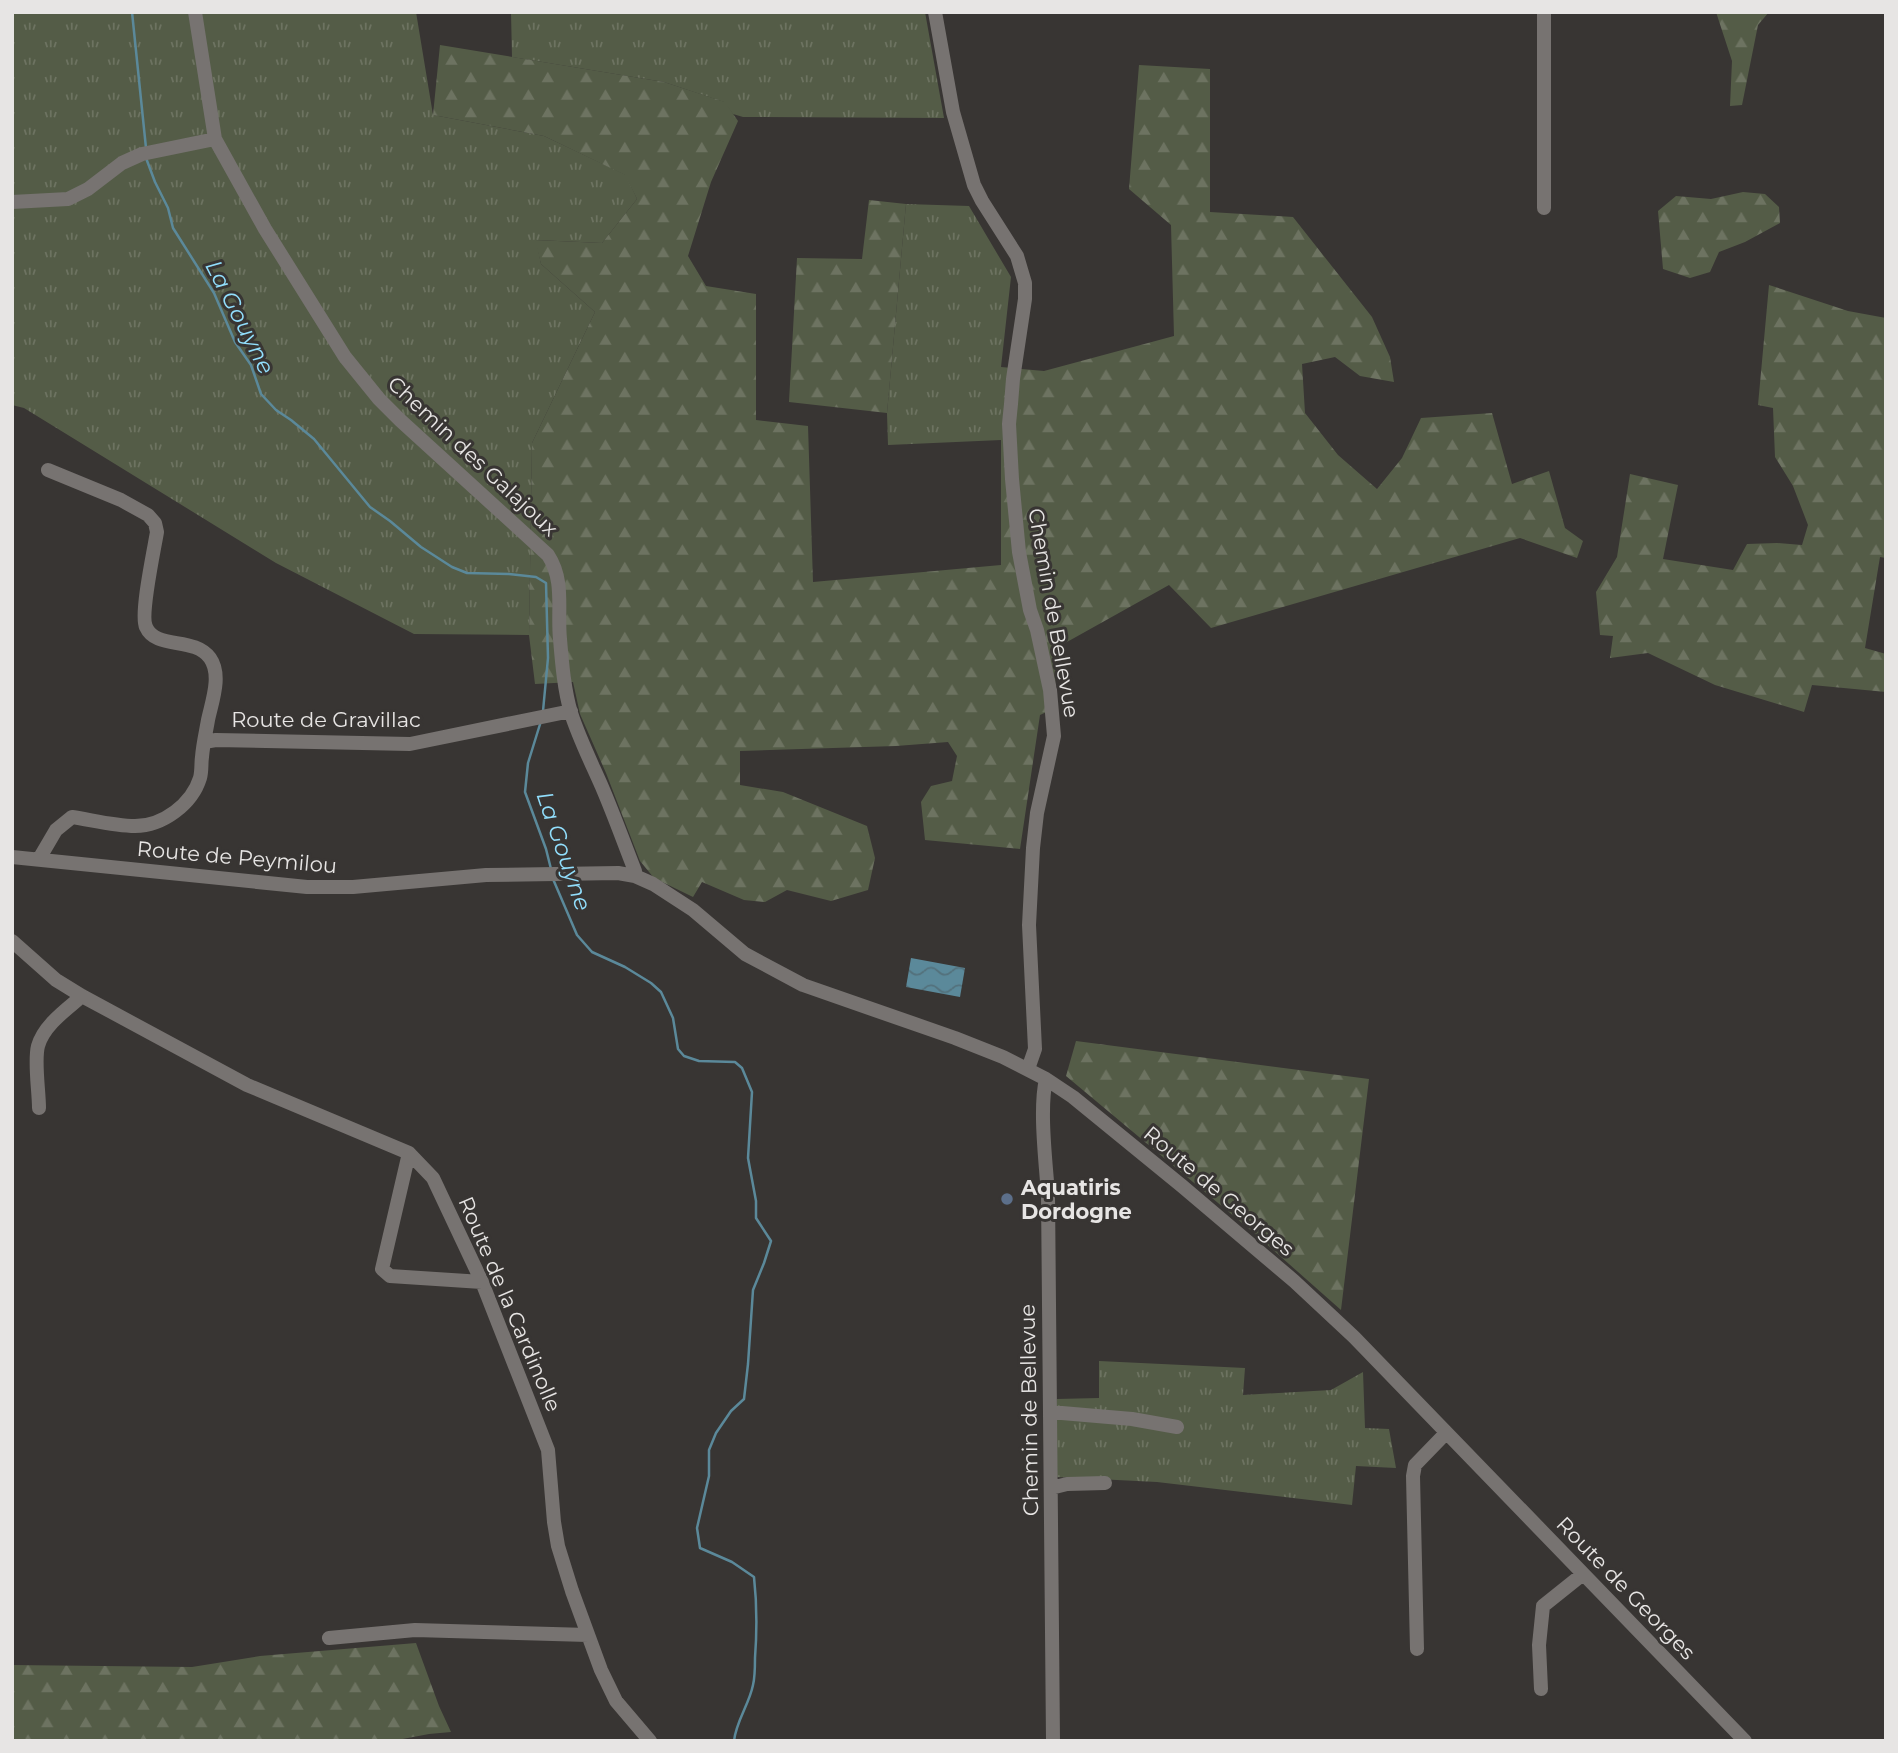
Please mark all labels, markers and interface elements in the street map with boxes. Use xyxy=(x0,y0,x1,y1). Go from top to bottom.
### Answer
water label: La Gouyne xyxy=(199,255,281,379)
street label: Chemin des Galajoux xyxy=(383,371,563,541)
street label: Chemin de Bellevue xyxy=(1023,506,1085,720)
street label: Route de Gravillac xyxy=(231,707,421,732)
water label: La Gouyne xyxy=(531,788,597,914)
street label: Route de Peymilou xyxy=(136,836,338,878)
street label: Route de Georges xyxy=(1139,1121,1299,1261)
place label: Aquatiris Dordogne xyxy=(1020,1175,1132,1224)
marker: Aquatiris Dordogne xyxy=(999,1191,1015,1207)
street label: Route de la Cardinolle xyxy=(453,1193,567,1415)
street label: Chemin de Bellevue xyxy=(1015,1304,1043,1516)
street label: Route de Georges xyxy=(1551,1511,1701,1665)

